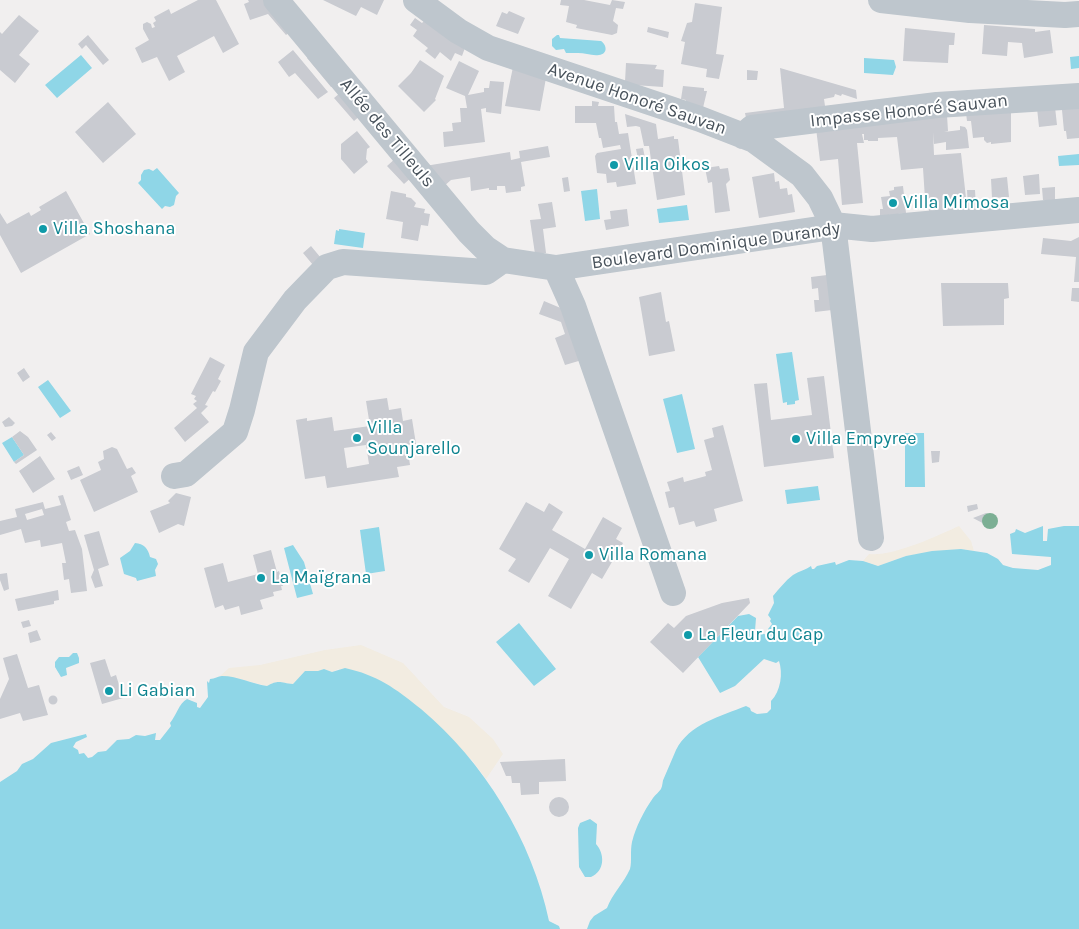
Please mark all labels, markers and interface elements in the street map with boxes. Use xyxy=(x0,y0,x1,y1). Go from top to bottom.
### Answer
street label: Avenue Honoré Sauvan xyxy=(545,58,729,140)
street label: Allée des Tilleuls xyxy=(335,74,439,192)
street label: Impasse Honoré Sauvan xyxy=(809,90,1009,132)
place label: Villa Oikos xyxy=(624,154,710,176)
marker: Villa Oikos xyxy=(608,159,620,171)
place label: Villa Mimosa xyxy=(903,192,1009,214)
marker: Villa Mimosa xyxy=(887,197,899,209)
place label: Villa Shoshana xyxy=(53,218,175,240)
street label: Boulevard Dominique Durandy xyxy=(590,218,842,274)
marker: Villa Shoshana xyxy=(37,223,49,235)
place label: Villa Sounjarello xyxy=(367,417,461,459)
place label: Villa Empyree xyxy=(806,428,917,450)
marker: Villa Sounjarello xyxy=(351,432,363,444)
marker: Villa Empyree xyxy=(790,433,802,445)
place label: Villa Romana xyxy=(599,544,707,566)
marker: Villa Romana xyxy=(583,549,595,561)
place label: La Maïgrana xyxy=(271,567,371,589)
marker: La Maïgrana xyxy=(255,572,267,584)
place label: La Fleur du Cap xyxy=(698,624,823,646)
marker: La Fleur du Cap xyxy=(682,629,694,641)
place label: Li Gabian xyxy=(119,680,195,702)
marker: Li Gabian xyxy=(103,685,115,697)

